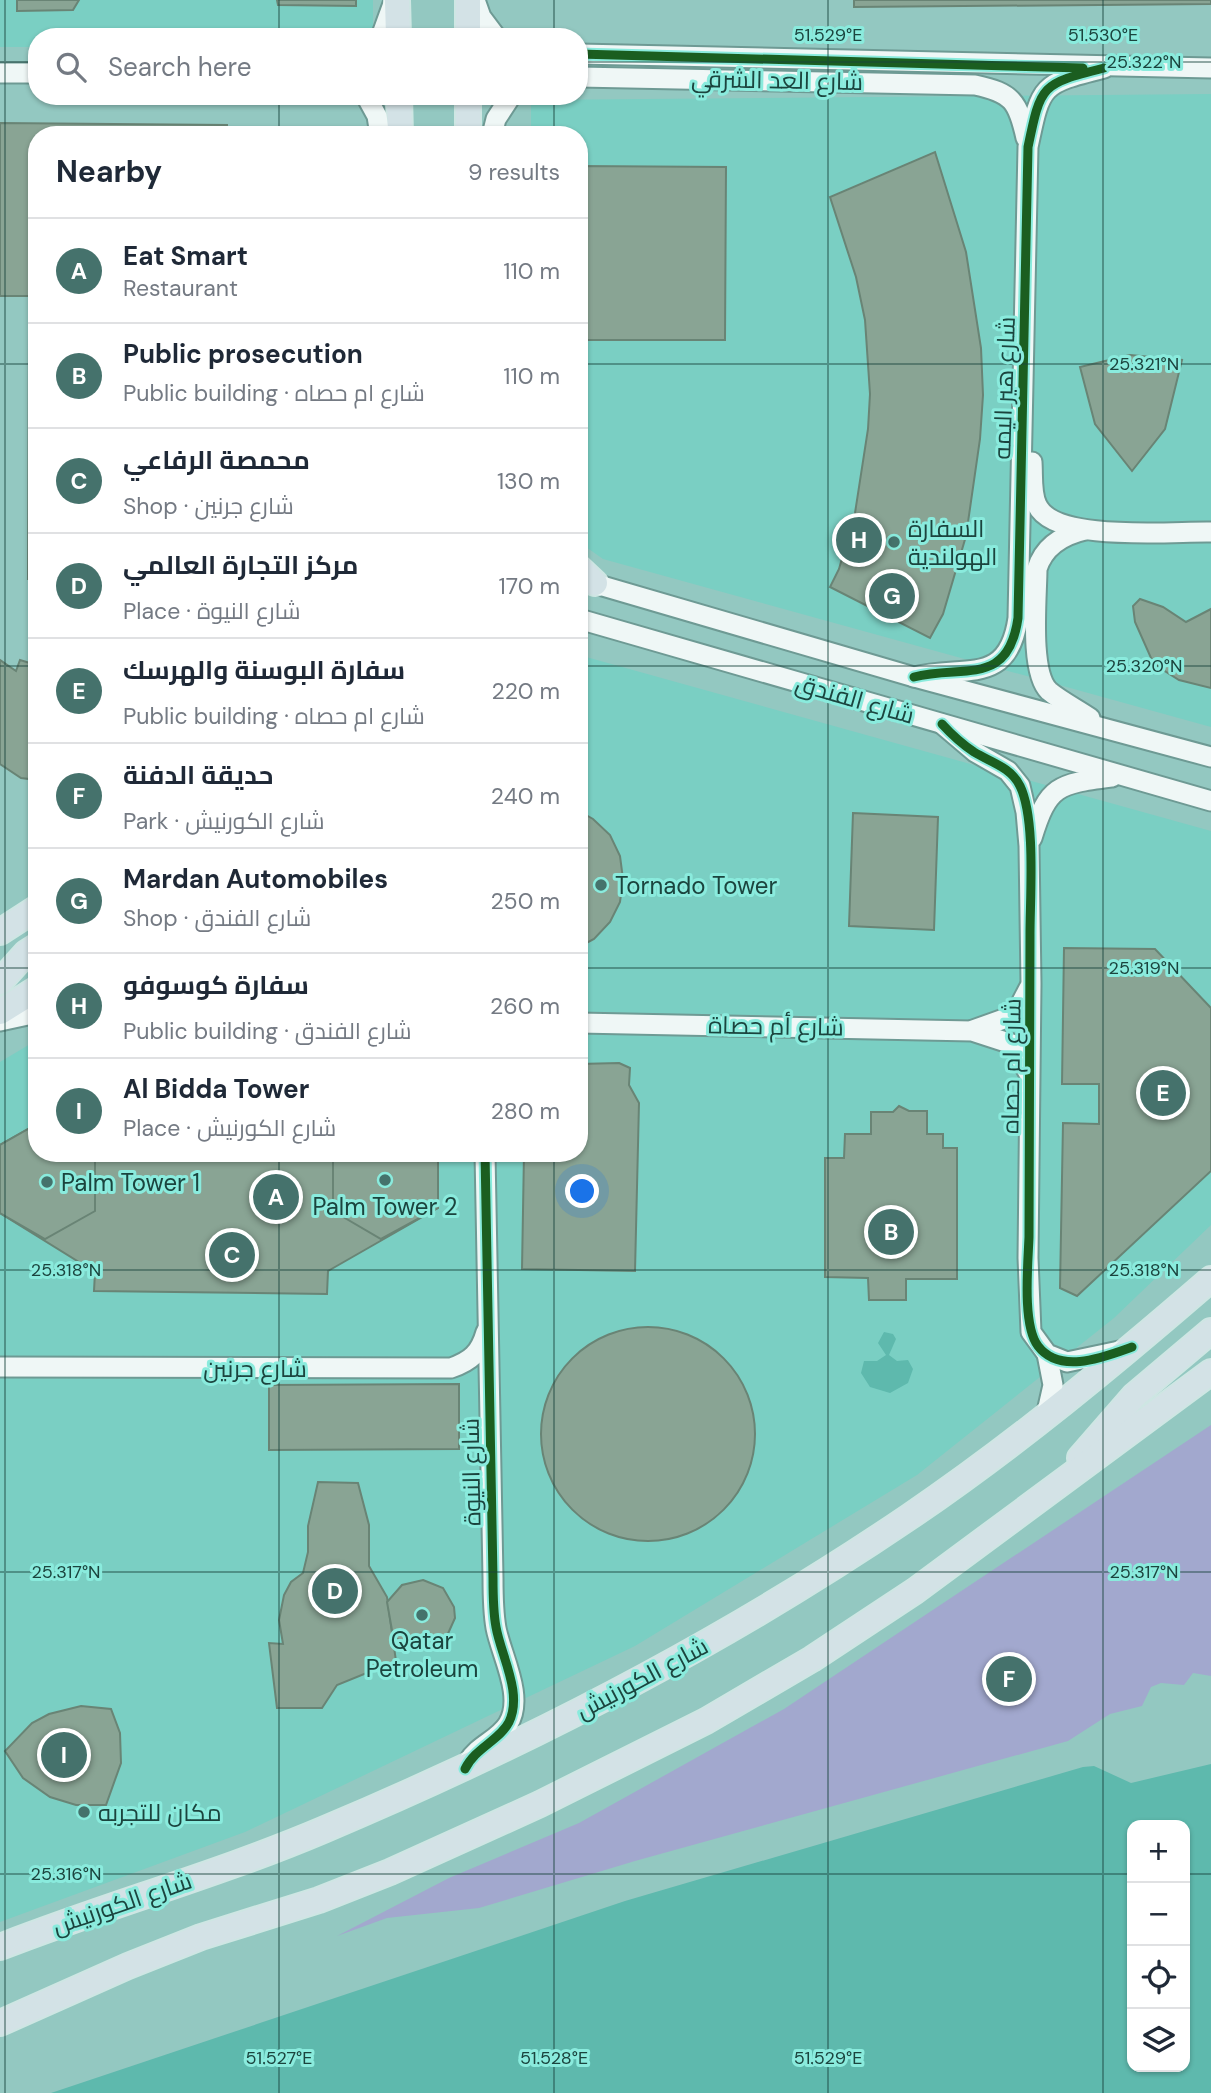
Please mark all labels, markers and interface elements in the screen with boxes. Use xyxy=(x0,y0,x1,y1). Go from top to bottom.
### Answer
text: 51.529°E xyxy=(794,23,862,47)
text: 51.530°E xyxy=(1068,23,1138,47)
search box xyxy=(28,28,588,105)
icon: search xyxy=(52,48,90,86)
text: Search here xyxy=(108,50,251,84)
text: 25.322°N xyxy=(1107,50,1181,74)
street label: شارع العد الشرقي xyxy=(691,63,863,101)
text: Nearby xyxy=(56,152,162,191)
text: 9 results xyxy=(468,157,560,187)
text: Eat Smart xyxy=(123,239,248,273)
text: A xyxy=(71,256,87,286)
text: 110 m xyxy=(503,256,560,286)
text: Restaurant xyxy=(123,273,238,303)
street label: شارع هير اليمه xyxy=(986,316,1023,460)
text: Public prosecution xyxy=(123,337,363,371)
text: 25.321°N xyxy=(1109,352,1179,376)
text: B xyxy=(72,361,86,391)
text: 110 m xyxy=(503,361,560,391)
text: Public building · شارع ام حصاه xyxy=(123,378,425,408)
text: محمصة الرفاعي xyxy=(123,443,310,477)
text: C xyxy=(71,466,87,496)
text: 130 m xyxy=(497,466,560,496)
text: Shop · شارع جرنين xyxy=(123,491,294,521)
place label: السفارة الهولندية xyxy=(908,513,998,572)
pin: H xyxy=(836,514,882,566)
marker: السفارة الهولندية xyxy=(886,534,902,550)
text: مركز التجارة العالمي xyxy=(123,548,358,582)
pin: G xyxy=(869,570,915,622)
text: D xyxy=(71,571,87,601)
text: 170 m xyxy=(499,571,560,601)
text: Place · شارع النيوة xyxy=(123,596,300,626)
text: سفارة البوسنة والهرسك xyxy=(123,653,405,687)
text: 25.320°N xyxy=(1106,654,1182,678)
street label: شارع الفندق xyxy=(792,667,918,732)
text: E xyxy=(72,676,86,706)
text: 220 m xyxy=(491,676,560,706)
text: Public building · شارع ام حصاه xyxy=(123,701,425,731)
text: حديقة الدفنة xyxy=(123,758,273,792)
text: F xyxy=(73,781,85,811)
text: 240 m xyxy=(491,781,560,811)
text: Park · شارع الكورنيش xyxy=(123,806,324,836)
text: Mardan Automobiles xyxy=(123,862,388,896)
place label: Tornado Tower xyxy=(615,870,777,901)
marker: Tornado Tower xyxy=(593,877,609,893)
text: G xyxy=(70,886,88,916)
text: 250 m xyxy=(490,886,560,916)
text: Shop · شارع الفندق xyxy=(123,903,311,933)
text: 25.319°N xyxy=(1109,956,1179,980)
text: سفارة كوسوفو xyxy=(123,968,309,1002)
text: H xyxy=(71,991,87,1021)
text: 260 m xyxy=(490,991,560,1021)
street label: شارع ام حصاه xyxy=(994,998,1029,1134)
street label: شارع أم حصاة xyxy=(708,1009,844,1044)
text: Public building · شارع الفندق xyxy=(123,1016,412,1046)
pin: E xyxy=(1140,1067,1186,1119)
text: Al Bidda Tower xyxy=(123,1072,309,1106)
text: I xyxy=(76,1096,82,1126)
text: 280 m xyxy=(491,1096,560,1126)
text: Place · شارع الكورنيش xyxy=(123,1113,336,1143)
place label: Palm Tower 1 xyxy=(61,1167,200,1198)
pin: A xyxy=(253,1171,299,1223)
marker: Palm Tower 2 xyxy=(377,1172,393,1188)
marker: Palm Tower 1 xyxy=(39,1174,55,1190)
your location xyxy=(565,1174,599,1208)
place label: Palm Tower 2 xyxy=(312,1191,458,1222)
pin: B xyxy=(868,1206,914,1258)
pin: C xyxy=(209,1229,255,1281)
text: 25.318°N xyxy=(31,1258,101,1282)
text: 25.318°N xyxy=(1109,1258,1179,1282)
street label: شارع جرنين xyxy=(203,1353,307,1385)
street label: شارع النيوة xyxy=(455,1418,488,1526)
text: 25.317°N xyxy=(31,1560,101,1584)
text: 25.317°N xyxy=(1109,1560,1179,1584)
pin: D xyxy=(312,1565,358,1617)
marker: Qatar Petroleum xyxy=(414,1607,430,1623)
place label: Qatar Petroleum xyxy=(366,1625,478,1684)
street label: شارع الكورنيش xyxy=(571,1630,714,1727)
pin: F xyxy=(986,1653,1032,1705)
pin: I xyxy=(41,1729,87,1781)
place label: مكان للتجربه xyxy=(98,1797,222,1828)
marker: مكان للتجربه xyxy=(76,1804,92,1820)
map controls xyxy=(1127,1820,1190,2072)
button: + xyxy=(1127,1820,1190,1883)
text: 25.316°N xyxy=(31,1862,101,1886)
street label: شارع الكورنيش xyxy=(48,1865,196,1942)
button: − xyxy=(1127,1883,1190,1946)
button: locate xyxy=(1127,1946,1190,2009)
button: layers xyxy=(1127,2009,1190,2072)
text: 51.527°E xyxy=(246,2046,312,2070)
text: 51.528°E xyxy=(520,2046,588,2070)
text: 51.529°E xyxy=(794,2046,862,2070)

